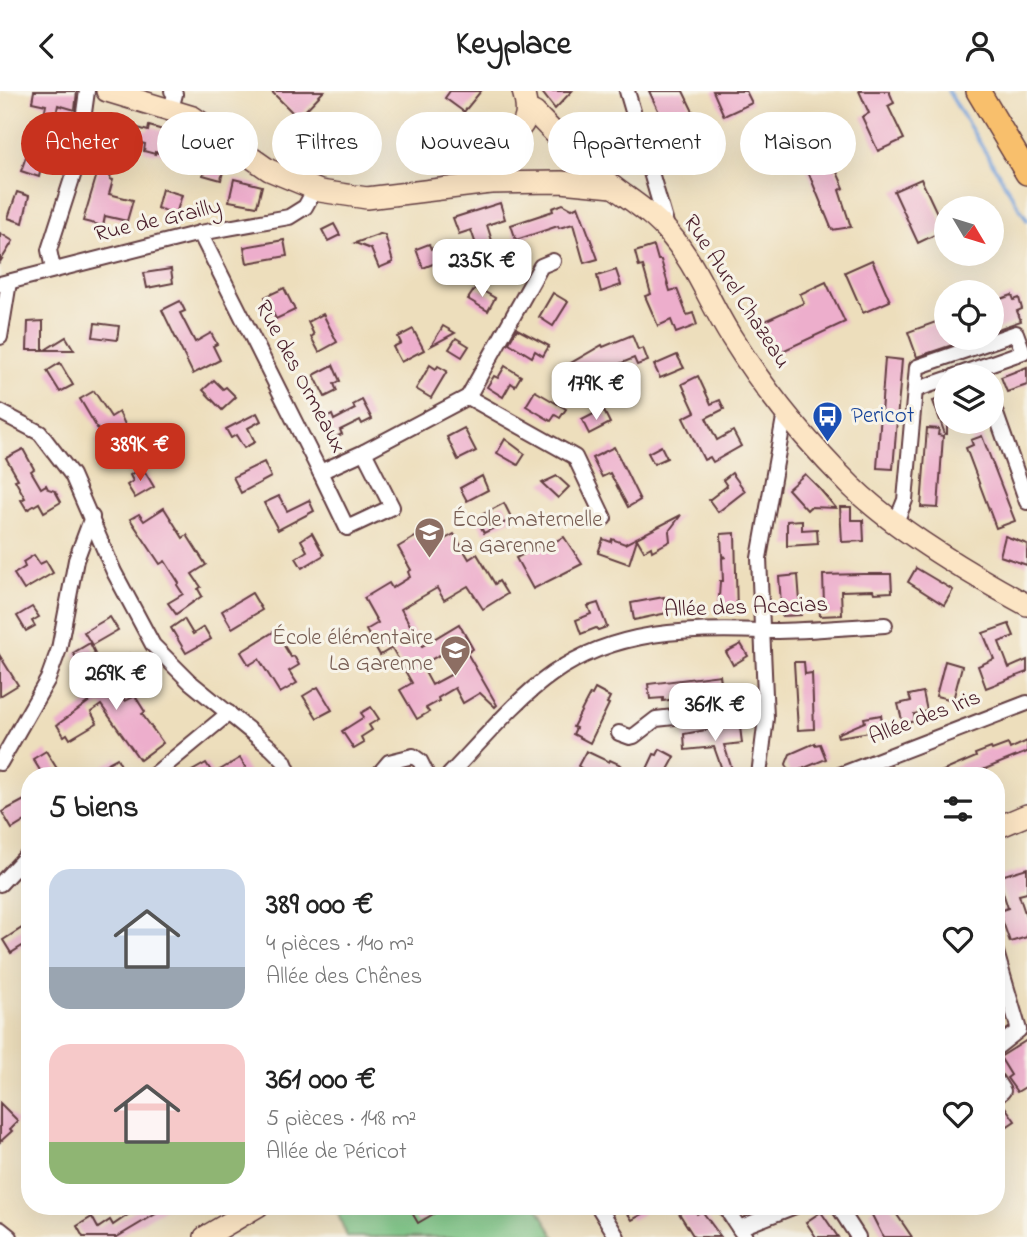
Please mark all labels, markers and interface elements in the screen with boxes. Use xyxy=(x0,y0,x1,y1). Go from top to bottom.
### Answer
text: Keyplace xyxy=(456,22,571,69)
icon: back xyxy=(28,27,66,65)
icon: person xyxy=(961,27,999,65)
chip: Acheter xyxy=(21,112,143,175)
chip: Louer xyxy=(157,112,258,175)
chip: Filtres xyxy=(272,112,382,175)
chip: Nouveau xyxy=(396,112,534,175)
chip: Appartement xyxy=(548,112,726,175)
chip: Maison xyxy=(740,112,856,175)
street label: Rue de Grailly xyxy=(91,190,225,254)
north arrow xyxy=(934,196,1004,266)
map controls xyxy=(934,196,1004,434)
street label: Rue Aurel Chazeau xyxy=(674,209,798,375)
pin: 235K € xyxy=(425,239,539,299)
text: 235K € xyxy=(448,245,516,278)
button: locate xyxy=(934,280,1004,350)
street label: Rue des Ormeaux xyxy=(246,295,354,459)
pin: 179K € xyxy=(539,363,653,422)
button: layers xyxy=(934,364,1004,434)
text: 179K € xyxy=(568,368,624,401)
bus stop icon: Pericot xyxy=(811,399,845,443)
place label: Pericot xyxy=(851,400,915,433)
pin: 389K € xyxy=(83,423,197,483)
text: 389K € xyxy=(111,429,169,462)
place label: École maternelle La Garenne xyxy=(452,504,603,563)
school or university icon: École maternelle La Garenne xyxy=(412,516,446,560)
street label: Allée des Acacias xyxy=(663,589,829,627)
place label: École élémentaire La Garenne xyxy=(272,622,434,681)
school or university icon: École élémentaire La Garenne xyxy=(439,634,473,678)
pin: 269K € xyxy=(59,653,173,712)
text: 269K € xyxy=(85,658,147,691)
street label: Allée des Iris xyxy=(864,682,986,754)
pin: 361K € xyxy=(658,683,772,743)
text: 361K € xyxy=(685,689,745,722)
text: 5 biens xyxy=(49,787,138,831)
icon: filters xyxy=(939,790,977,828)
text: 389 000 € xyxy=(266,884,373,928)
icon: home xyxy=(105,897,189,981)
icon: heart xyxy=(939,920,977,958)
text: 4 pièces · 140 m² xyxy=(266,928,414,961)
text: Allée des Chênes xyxy=(266,961,422,994)
text: 361 000 € xyxy=(266,1059,376,1103)
icon: home xyxy=(105,1072,189,1156)
icon: heart xyxy=(939,1095,977,1133)
text: 5 pièces · 148 m² xyxy=(266,1103,416,1136)
text: Allée de Péricot xyxy=(266,1136,407,1169)

